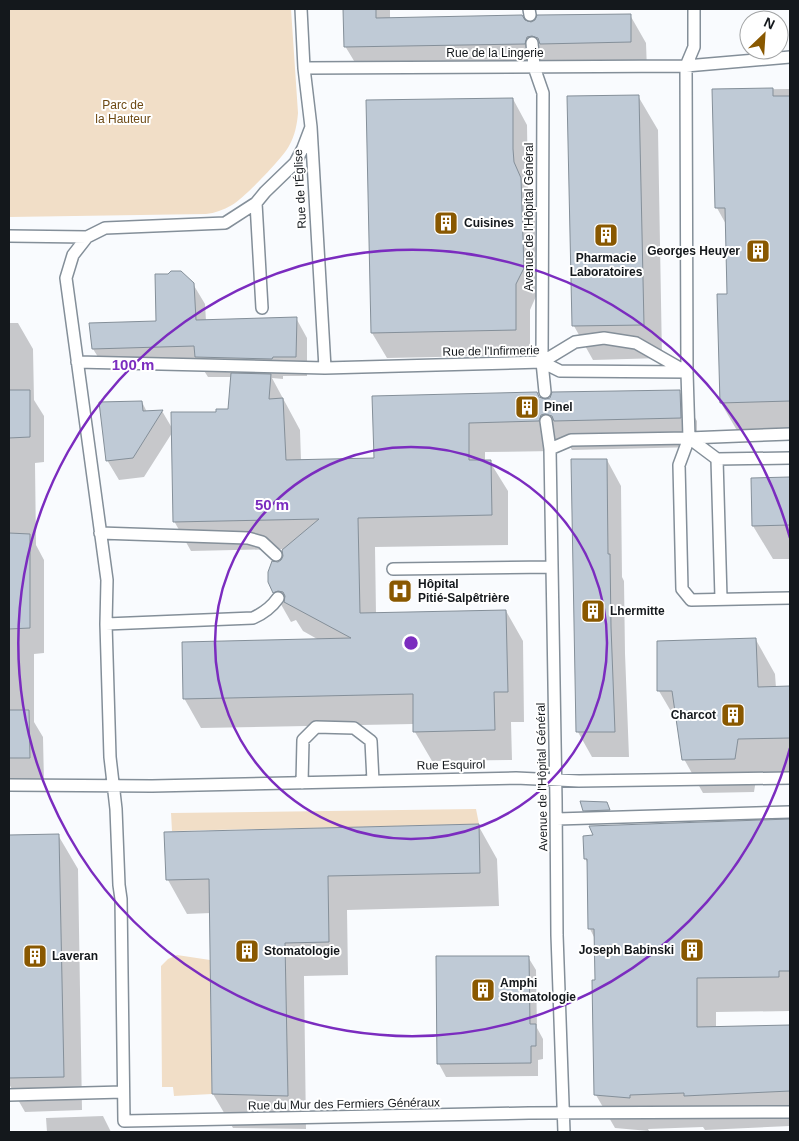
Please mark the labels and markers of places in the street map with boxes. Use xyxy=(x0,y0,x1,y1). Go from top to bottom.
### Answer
building icon: Cuisines xyxy=(433,210,459,236)
place label: Cuisines xyxy=(464,216,514,230)
building icon: Pharmacie Laboratoires xyxy=(593,222,619,248)
building icon: Georges Heuyer xyxy=(745,238,771,264)
place label: Georges Heuyer xyxy=(647,244,740,258)
place label: Pharmacie Laboratoires xyxy=(570,251,643,279)
building icon: Pinel xyxy=(514,394,540,420)
place label: Pinel xyxy=(544,400,573,414)
place label: Hôpital Pitié-Salpêtrière xyxy=(418,577,510,605)
hospital icon: Hôpital Pitié-Salpêtrière xyxy=(387,578,413,604)
building icon: Lhermitte xyxy=(580,598,606,624)
place label: Lhermitte xyxy=(610,604,665,618)
centre of rings xyxy=(402,634,420,652)
building icon: Charcot xyxy=(720,702,746,728)
place label: Charcot xyxy=(671,708,716,722)
building icon: Joseph Babinski xyxy=(679,937,705,963)
building icon: Stomatologie xyxy=(234,938,260,964)
building icon: Laveran xyxy=(22,943,48,969)
place label: Joseph Babinski xyxy=(579,943,674,957)
place label: Stomatologie xyxy=(264,944,340,958)
place label: Laveran xyxy=(52,949,98,963)
place label: Amphi Stomatologie xyxy=(500,976,576,1004)
building icon: Amphi Stomatologie xyxy=(470,977,496,1003)

